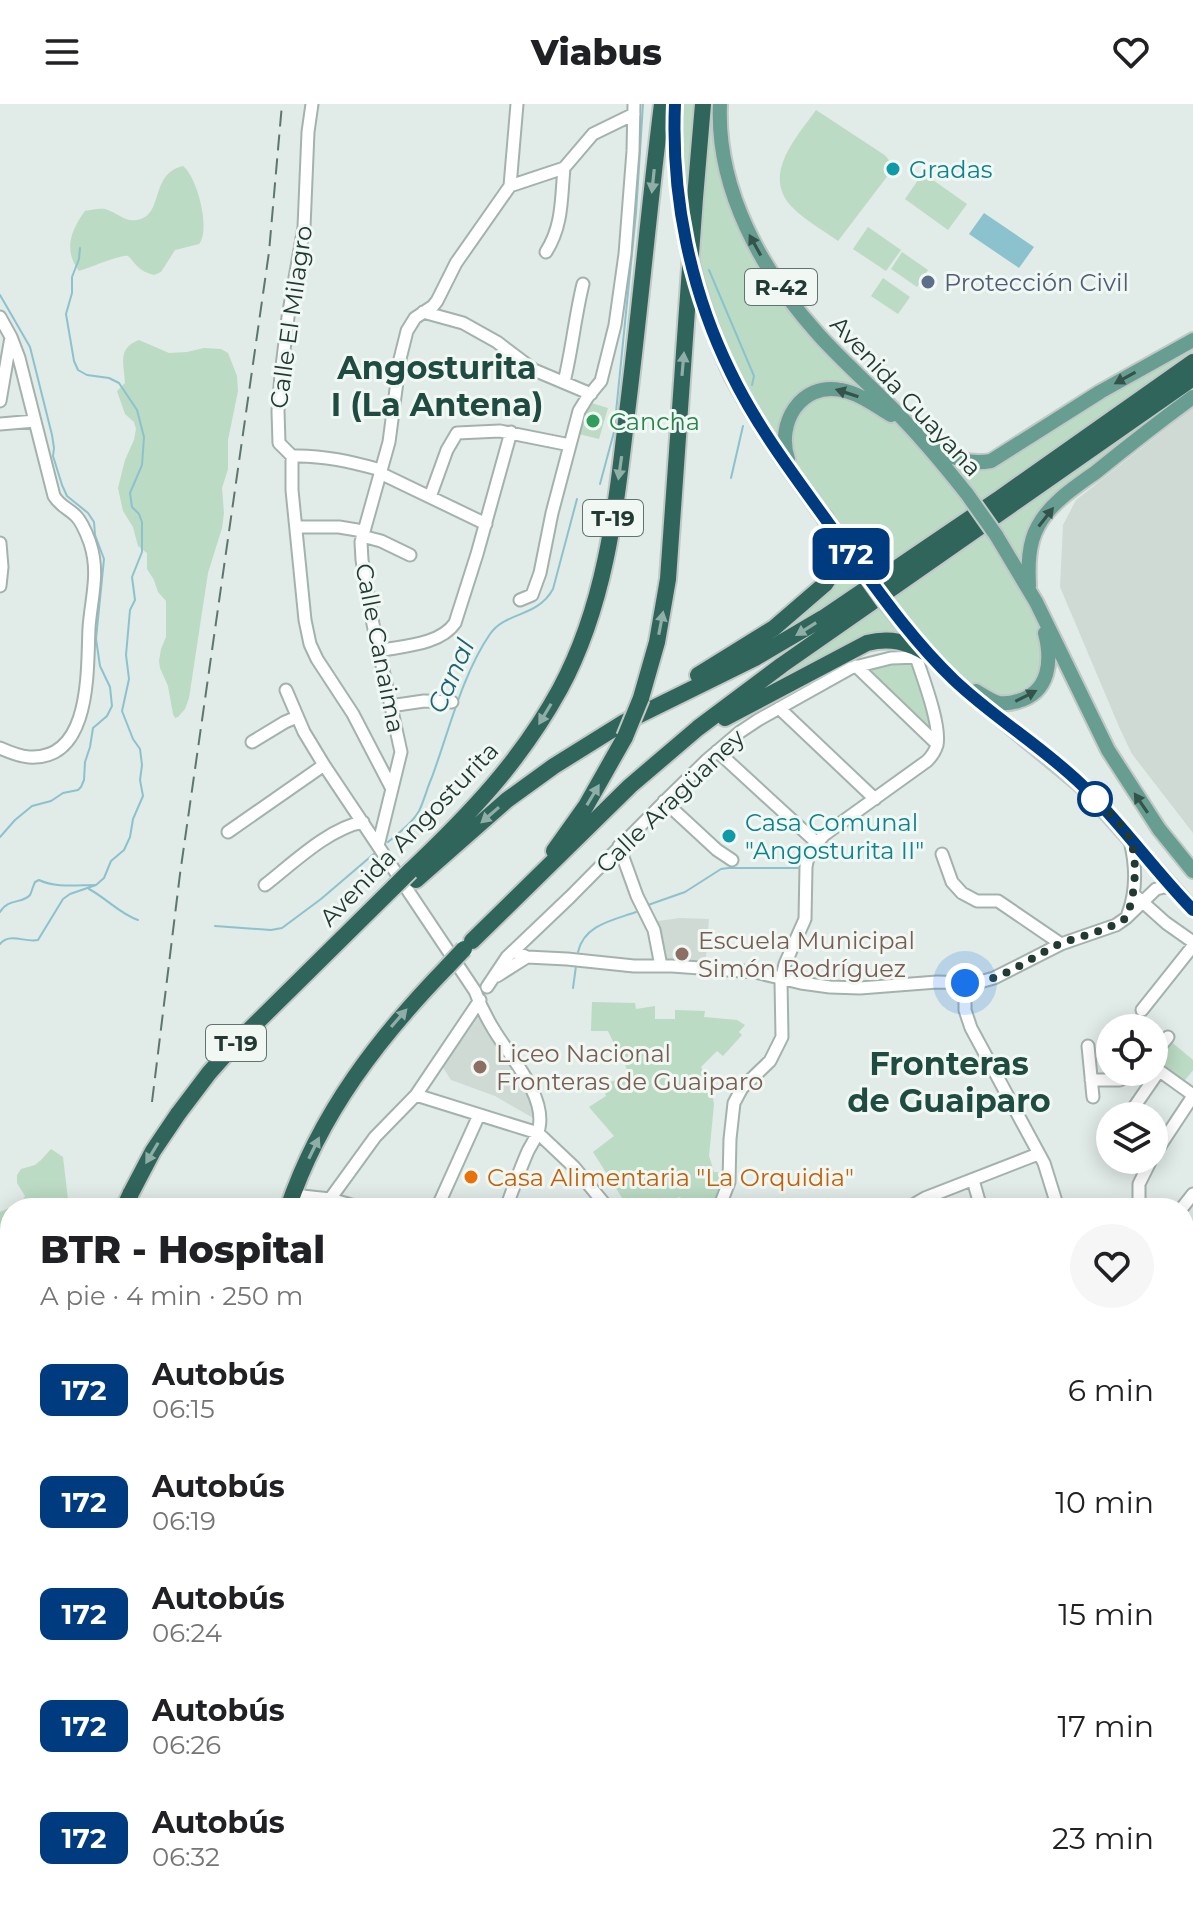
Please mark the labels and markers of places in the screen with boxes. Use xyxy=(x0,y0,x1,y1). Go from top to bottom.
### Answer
place label: Gradas xyxy=(909,155,993,184)
marker: Gradas xyxy=(884,160,902,178)
place label: Protección Civil xyxy=(944,268,1129,297)
marker: Protección Civil xyxy=(919,273,937,291)
place label: Cancha xyxy=(609,407,700,436)
marker: Cancha xyxy=(584,412,602,430)
unlabelled marker xyxy=(1078,782,1112,816)
place label: Casa Comunal "Angosturita II" xyxy=(745,808,924,865)
marker: Casa Comunal "Angosturita II" xyxy=(720,827,738,845)
place label: Escuela Municipal Simón Rodríguez xyxy=(698,926,915,983)
marker: Escuela Municipal Simón Rodríguez xyxy=(673,945,691,963)
place label: Liceo Nacional Fronteras de Guaiparo xyxy=(496,1039,763,1096)
marker: Liceo Nacional Fronteras de Guaiparo xyxy=(471,1058,489,1076)
place label: Casa Alimentaria "La Orquidia" xyxy=(487,1163,854,1192)
marker: Casa Alimentaria "La Orquidia" xyxy=(462,1168,480,1186)

